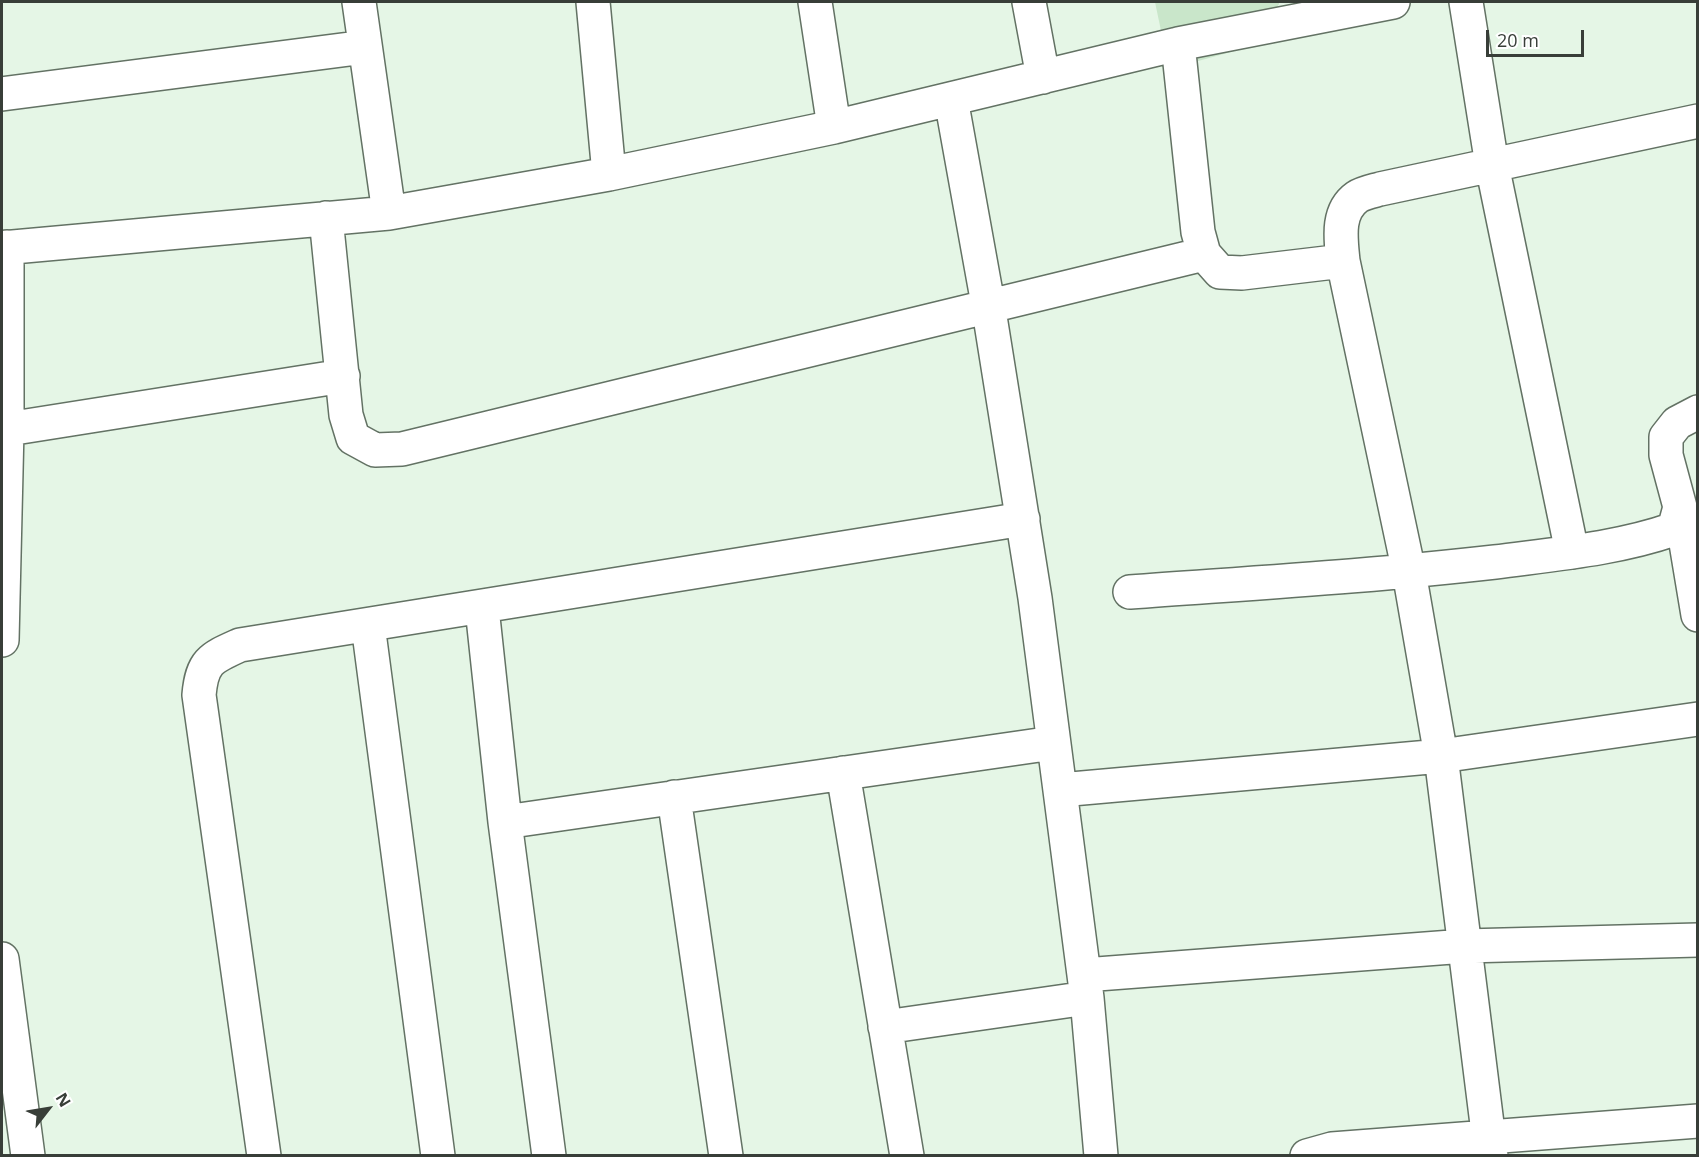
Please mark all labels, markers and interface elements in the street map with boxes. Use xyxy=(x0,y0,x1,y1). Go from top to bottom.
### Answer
scale bar xyxy=(1489,18,1586,56)
text: 20 m xyxy=(1497,28,1539,52)
north arrow xyxy=(18,1079,78,1139)
text: N xyxy=(51,1088,76,1111)

